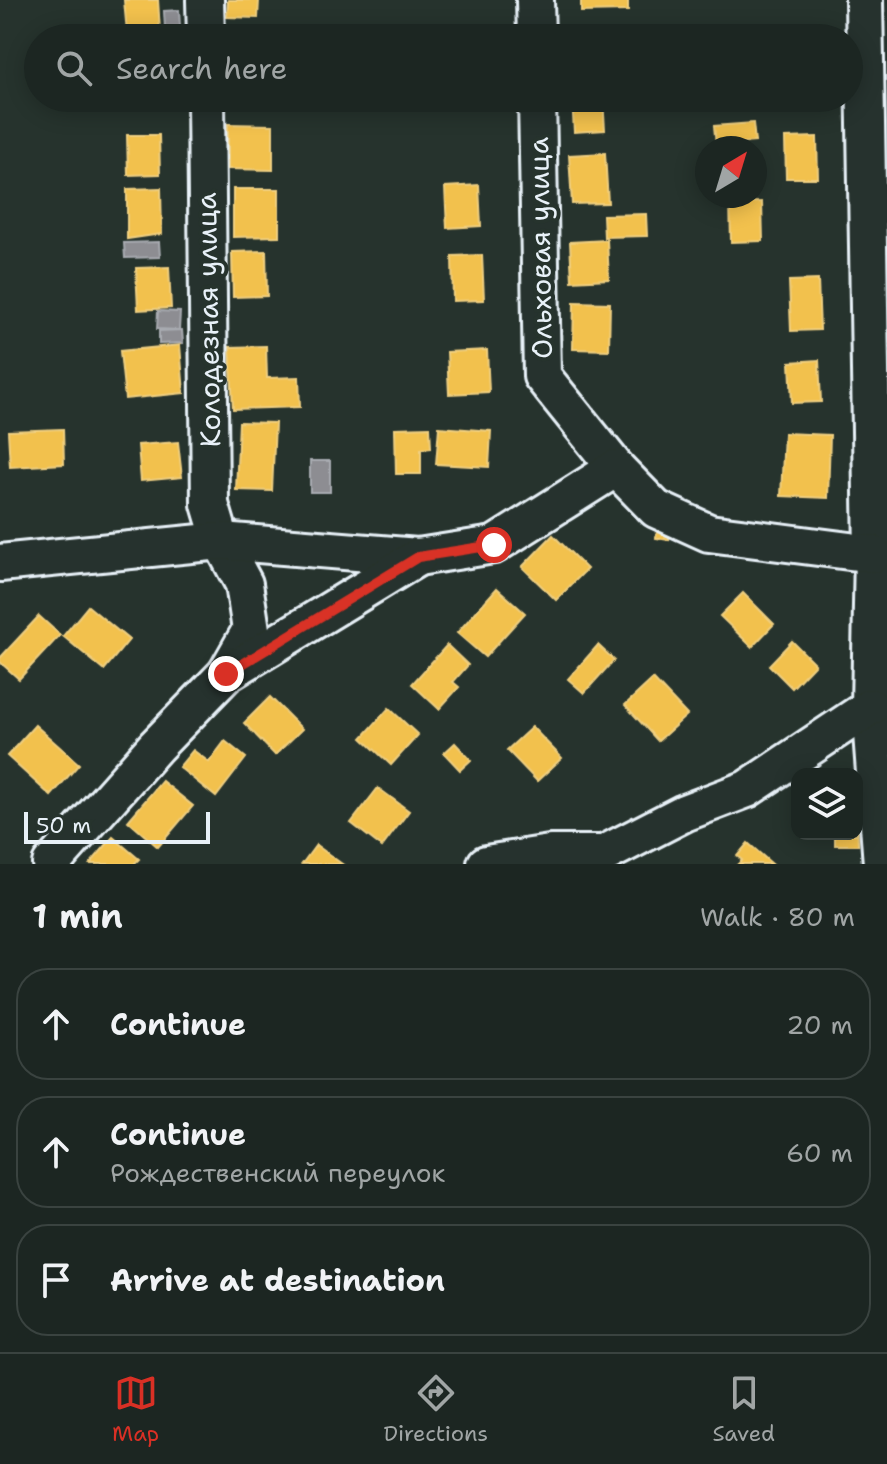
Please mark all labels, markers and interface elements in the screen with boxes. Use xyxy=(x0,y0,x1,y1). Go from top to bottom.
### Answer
search box xyxy=(24,24,863,112)
icon: search xyxy=(52,46,96,90)
text: Search here xyxy=(116,48,287,89)
north arrow xyxy=(695,136,767,208)
street label: Ольховая улица xyxy=(519,137,561,359)
street label: Колодезная улица xyxy=(187,192,229,448)
route start xyxy=(476,527,512,563)
route end xyxy=(208,656,244,692)
map controls xyxy=(791,768,863,840)
button: layers xyxy=(791,768,863,840)
scale bar xyxy=(24,808,210,844)
text: 50 m xyxy=(36,811,91,840)
text: 1 min xyxy=(32,893,123,939)
text: Walk · 80 m xyxy=(700,899,855,934)
icon: ahead xyxy=(34,1002,78,1046)
text: Continue xyxy=(110,1004,246,1045)
text: 20 m xyxy=(786,1007,853,1042)
text: Continue xyxy=(110,1114,246,1155)
icon: ahead xyxy=(34,1130,78,1174)
text: 60 m xyxy=(786,1135,853,1170)
text: Рождественский переулок xyxy=(110,1155,445,1190)
icon: arrive xyxy=(34,1258,78,1302)
text: Arrive at destination xyxy=(110,1260,445,1301)
tab: Map xyxy=(112,1371,159,1448)
tab: Directions xyxy=(383,1371,488,1448)
tab: Saved xyxy=(712,1371,775,1448)

